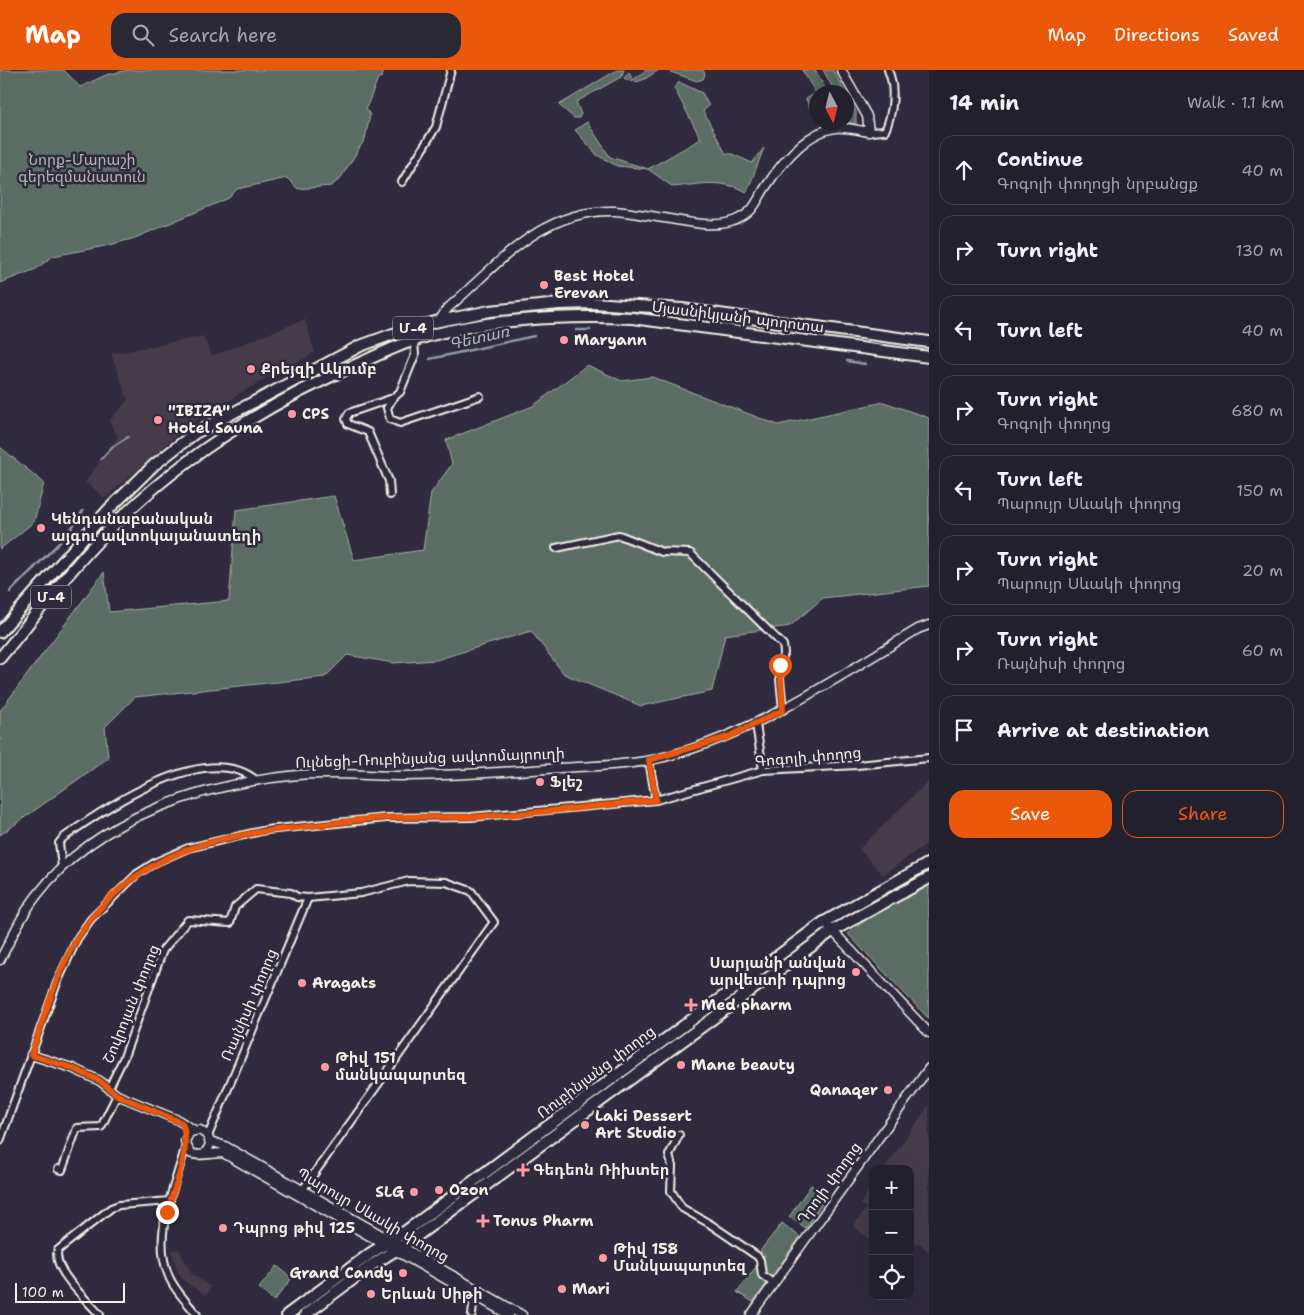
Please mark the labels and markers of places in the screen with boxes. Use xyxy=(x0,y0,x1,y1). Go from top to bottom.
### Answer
place label: Best Hotel Erevan xyxy=(554,266,634,303)
marker: Best Hotel Erevan xyxy=(538,279,550,291)
place label: Maryann xyxy=(574,330,647,350)
marker: Maryann xyxy=(558,334,570,346)
place label: Քրեյզի Ակումբ xyxy=(261,359,377,379)
marker: Քրեյզի Ակումբ xyxy=(245,363,257,375)
place label: "IBIZA" Hotel Sauna xyxy=(168,401,264,438)
place label: CPS xyxy=(302,404,329,424)
marker: CPS xyxy=(286,408,298,420)
marker: "IBIZA" Hotel Sauna xyxy=(152,414,164,426)
place label: Կենդանաբանական այգու ավտոկայանատեղի xyxy=(51,509,261,546)
marker: Կենդանաբանական այգու ավտոկայանատեղի xyxy=(35,522,47,534)
place label: Ֆլեշ xyxy=(550,772,583,792)
marker: Ֆլեշ xyxy=(534,776,546,788)
place label: Սարյանի անվան արվեստի դպրոց xyxy=(709,953,846,990)
marker: Սարյանի անվան արվեստի դպրոց xyxy=(850,966,862,978)
place label: Aragats xyxy=(312,973,376,993)
marker: Aragats xyxy=(296,977,308,989)
place label: Med pharm xyxy=(701,995,792,1015)
marker: Med pharm xyxy=(685,999,697,1011)
place label: Թիվ 151 մանկապարտեզ xyxy=(335,1048,467,1085)
place label: Mane beauty xyxy=(691,1055,795,1075)
marker: Mane beauty xyxy=(675,1059,687,1071)
marker: Թիվ 151 մանկապարտեզ xyxy=(319,1061,331,1073)
place label: Qanaqer xyxy=(810,1080,878,1100)
marker: Qanaqer xyxy=(882,1084,894,1096)
place label: Laki Dessert Art Studio xyxy=(595,1106,692,1143)
marker: Laki Dessert Art Studio xyxy=(579,1119,591,1131)
place label: Գեդեոն Ռիխտեր xyxy=(533,1160,669,1180)
marker: Գեդեոն Ռիխտեր xyxy=(517,1164,529,1176)
place label: Ozon xyxy=(449,1180,489,1200)
place label: SLG xyxy=(375,1182,404,1202)
marker: Ozon xyxy=(433,1184,445,1196)
marker: SLG xyxy=(408,1186,420,1198)
place label: Tonus Pharm xyxy=(493,1211,594,1231)
marker: Tonus Pharm xyxy=(477,1215,489,1227)
place label: Դպրոց թիվ 125 xyxy=(233,1218,355,1238)
marker: Դպրոց թիվ 125 xyxy=(217,1222,229,1234)
place label: Թիվ 158 Մանկապարտեզ xyxy=(613,1239,747,1276)
marker: Թիվ 158 Մանկապարտեզ xyxy=(597,1252,609,1264)
place label: Grand Candy xyxy=(290,1263,393,1283)
marker: Grand Candy xyxy=(397,1267,409,1279)
place label: Mari xyxy=(572,1279,610,1299)
marker: Mari xyxy=(556,1283,568,1295)
place label: Երևան Սիթի xyxy=(381,1284,483,1304)
marker: Երևան Սիթի xyxy=(365,1288,377,1300)

